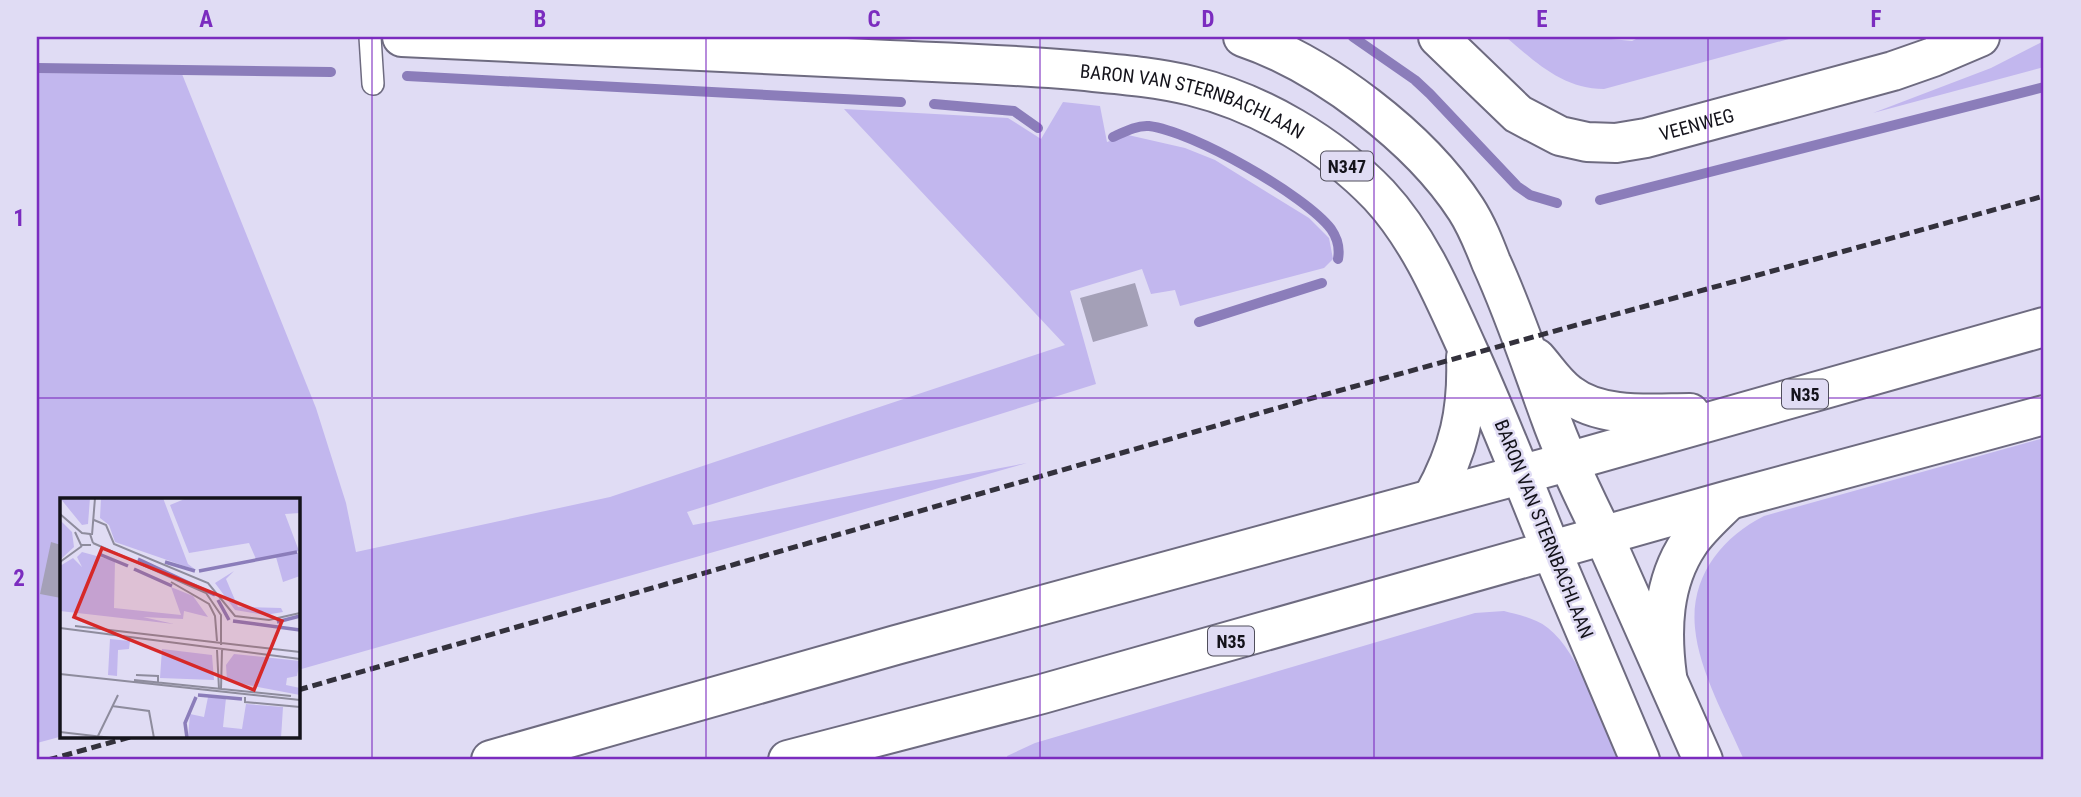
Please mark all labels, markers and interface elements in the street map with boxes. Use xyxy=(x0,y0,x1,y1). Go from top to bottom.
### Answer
text: A xyxy=(199,6,213,33)
text: B xyxy=(534,6,546,33)
text: C xyxy=(867,6,881,33)
text: D xyxy=(1202,6,1215,33)
text: E xyxy=(1536,6,1548,33)
text: F xyxy=(1871,6,1882,33)
street label: BARON VAN STERNBACHLAAN xyxy=(1079,59,1309,143)
street label: VEENWEG xyxy=(1657,103,1737,145)
road number: N347 xyxy=(1321,152,1373,181)
text: 1 xyxy=(13,205,25,232)
road number: N35 xyxy=(1782,380,1828,408)
street label: BARON VAN STERNBACHLAAN xyxy=(1490,416,1598,642)
inset map xyxy=(60,498,299,738)
text: 2 xyxy=(13,565,25,592)
road number: N35 xyxy=(1208,626,1254,656)

